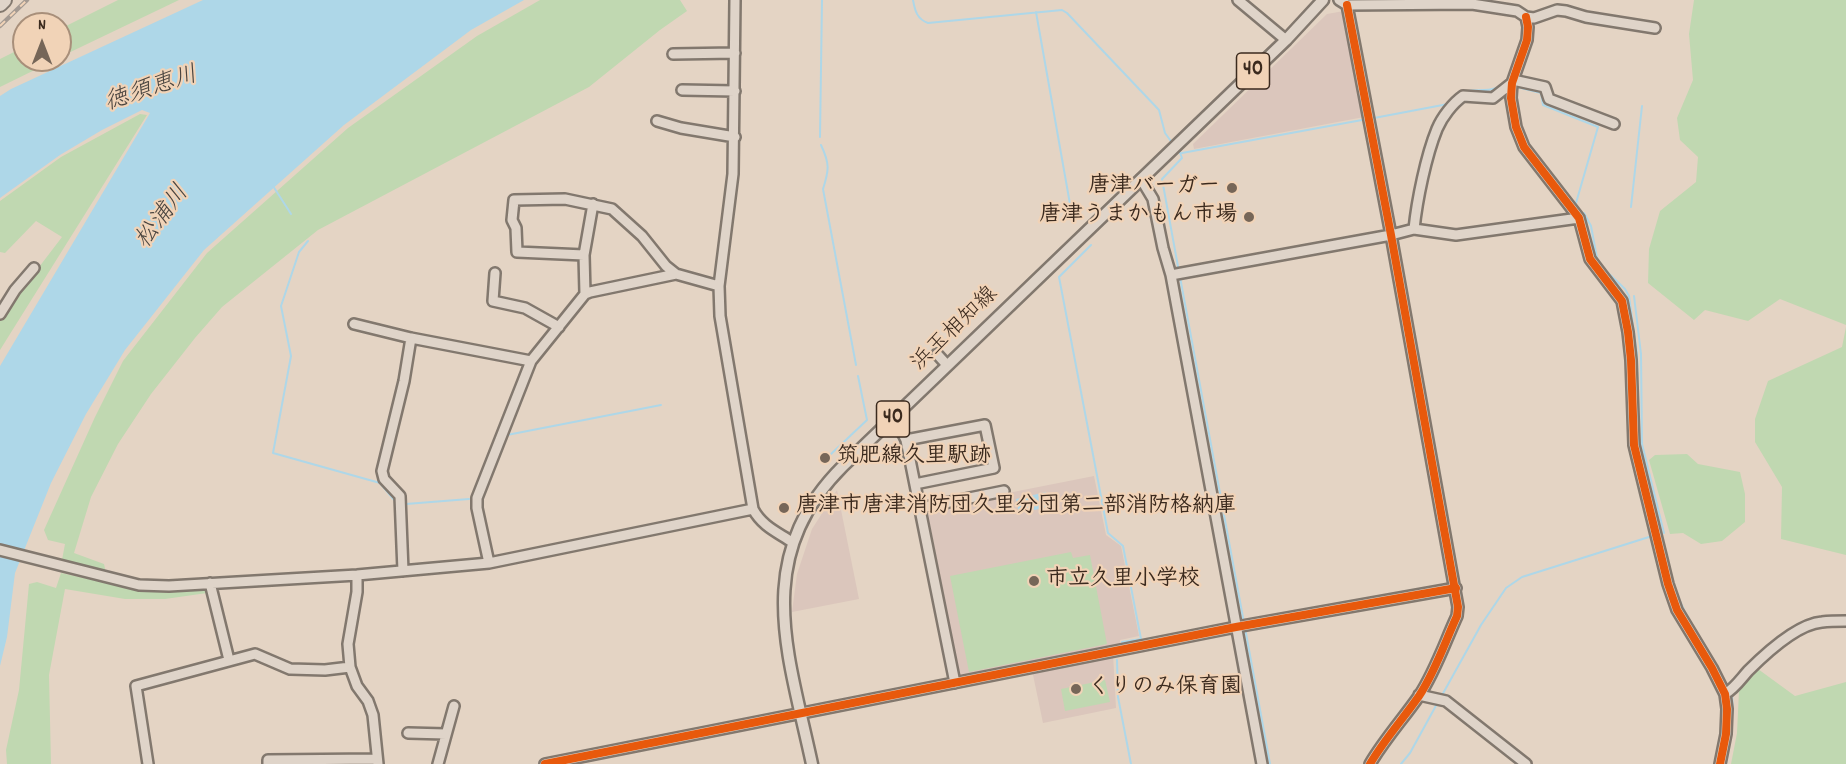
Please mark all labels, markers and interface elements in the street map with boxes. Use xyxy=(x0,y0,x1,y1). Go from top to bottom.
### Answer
north arrow xyxy=(12,12,72,72)
text: N xyxy=(38,14,46,37)
road number: 40 xyxy=(1236,53,1270,89)
water label: 徳須恵川 xyxy=(102,62,202,120)
place label: 唐津バーガー xyxy=(1088,175,1220,201)
water label: 松浦川 xyxy=(131,181,197,255)
marker: 唐津バーガー xyxy=(1225,181,1239,195)
place label: 唐津うまかもん市場 xyxy=(1039,204,1237,230)
marker: 唐津うまかもん市場 xyxy=(1242,210,1256,224)
street label: 浜玉相知線 xyxy=(907,282,1005,378)
road number: 40 xyxy=(876,401,910,437)
place label: 筑肥線久里駅跡 xyxy=(837,445,991,471)
marker: 筑肥線久里駅跡 xyxy=(818,451,832,465)
place label: 唐津市唐津消防団久里分団第二部消防格納庫 xyxy=(796,495,1236,521)
marker: 唐津市唐津消防団久里分団第二部消防格納庫 xyxy=(777,501,791,515)
place label: 市立久里小学校 xyxy=(1046,568,1200,594)
marker: 市立久里小学校 xyxy=(1027,574,1041,588)
place label: くりのみ保育園 xyxy=(1088,676,1242,702)
marker: くりのみ保育園 xyxy=(1069,682,1083,696)

